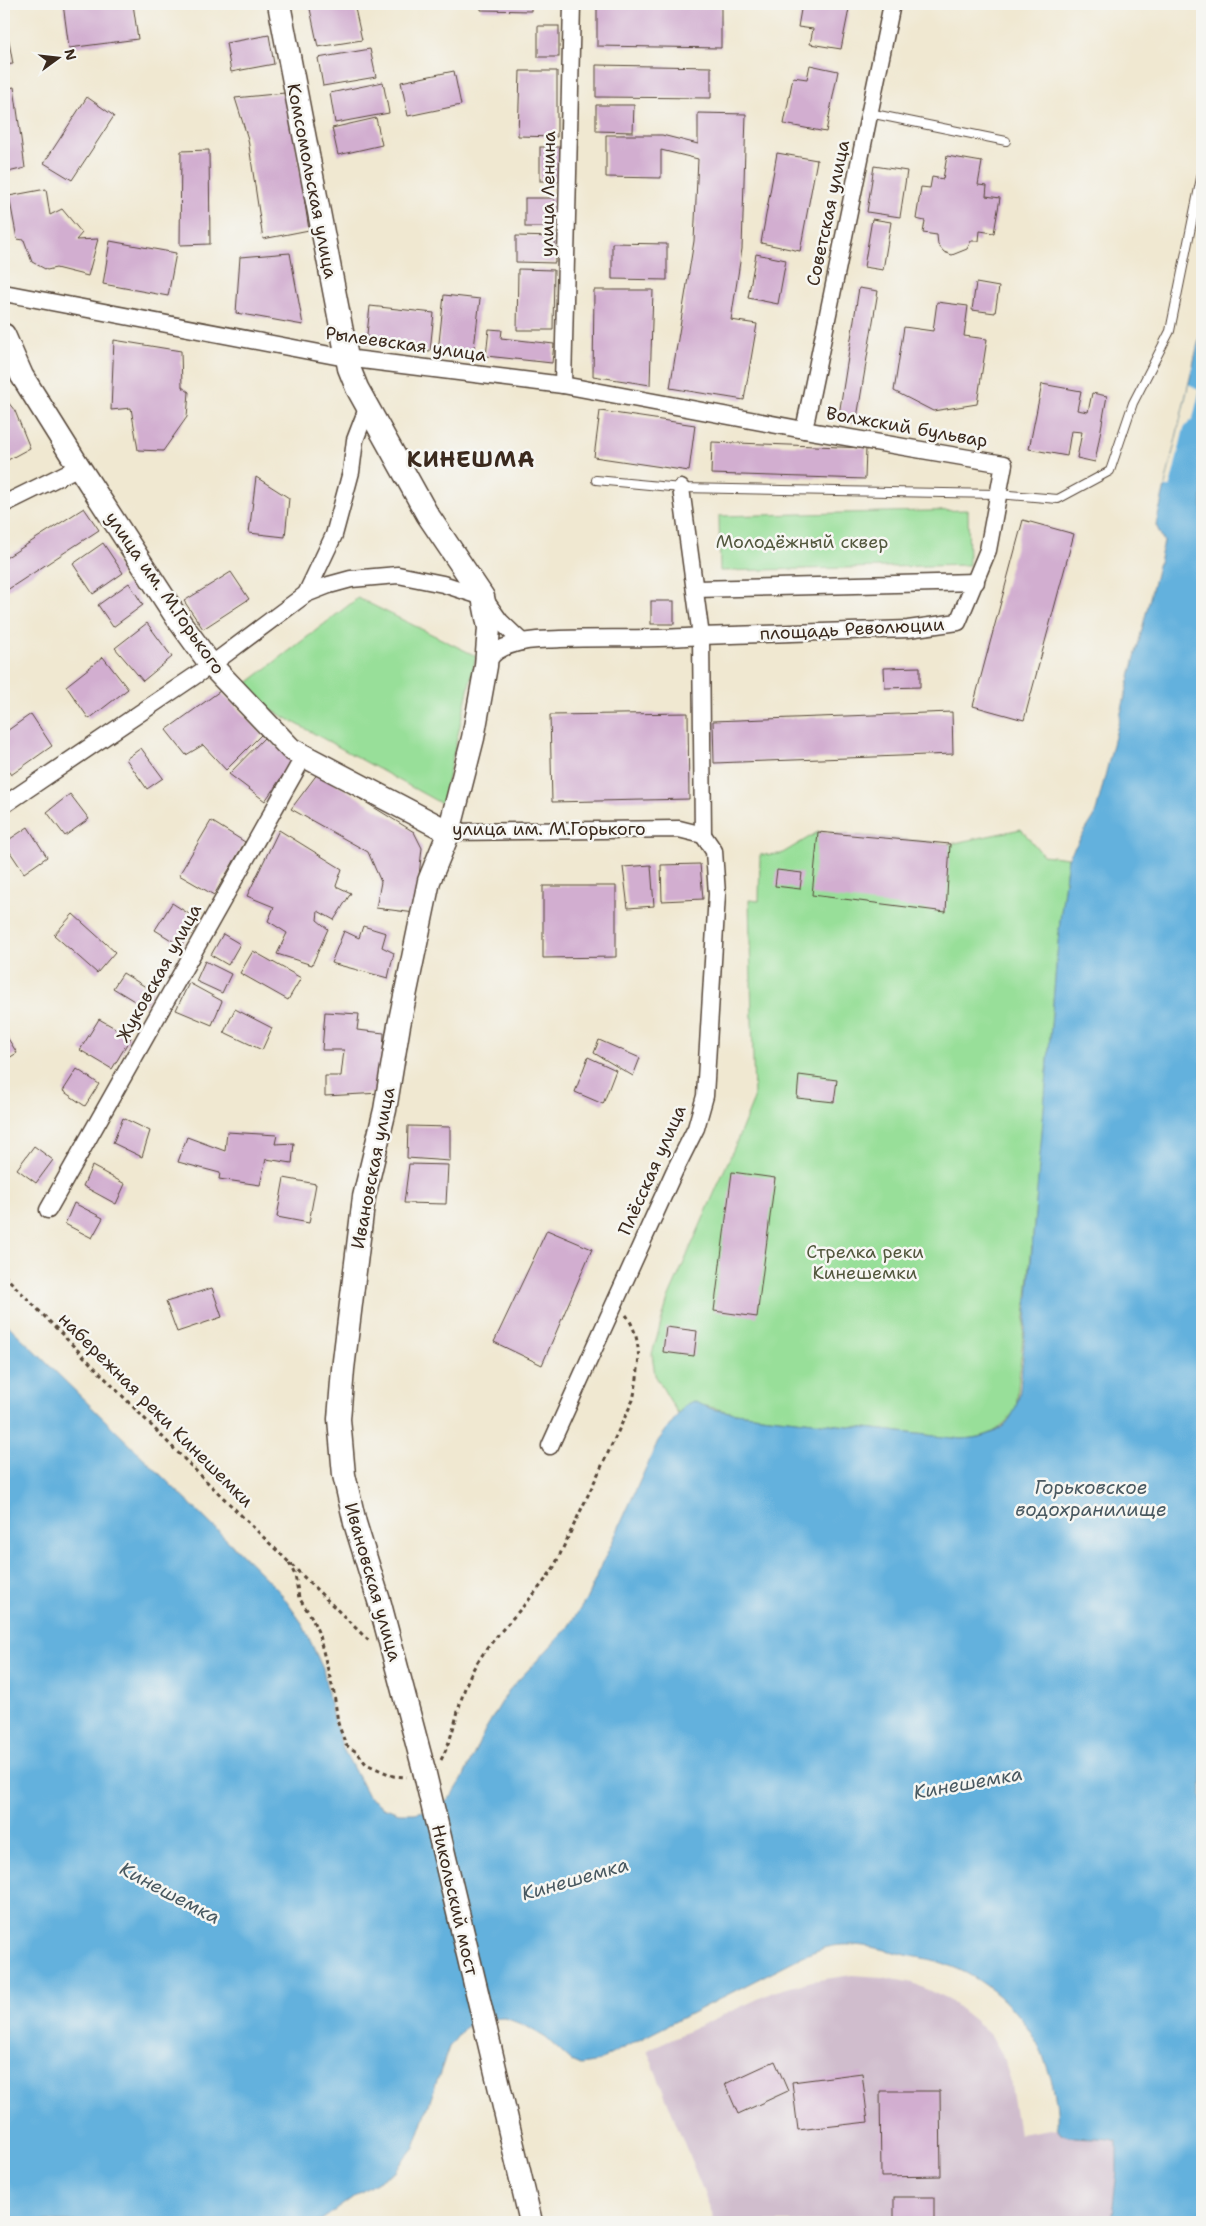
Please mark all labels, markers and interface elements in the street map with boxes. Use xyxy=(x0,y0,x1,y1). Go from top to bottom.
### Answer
north arrow xyxy=(32,32,82,82)
text: N xyxy=(60,47,81,62)
street label: Комсомольская улица xyxy=(281,81,343,281)
street label: улица Ленина xyxy=(535,131,561,257)
street label: Советская улица xyxy=(801,138,855,288)
street label: Рылеевская улица xyxy=(324,321,488,367)
street label: Волжский бульвар xyxy=(824,401,990,453)
district label: КИНЕШМА xyxy=(407,445,535,474)
street label: улица им. М.Горького xyxy=(100,507,230,679)
park label: Молодёжный сквер xyxy=(716,530,888,554)
street label: площадь Революции xyxy=(759,612,945,646)
street label: улица им. М.Горького xyxy=(452,817,646,841)
street label: Жуковская улица xyxy=(111,900,207,1046)
street label: Ивановская улица xyxy=(346,1085,400,1251)
street label: Плёсская улица xyxy=(613,1101,691,1239)
park label: Стрелка реки Кинешемки xyxy=(806,1240,924,1285)
street label: набережная реки Кинешемки xyxy=(53,1307,259,1513)
water label: Горьковское водохранилище xyxy=(1015,1475,1167,1522)
street label: Ивановская улица xyxy=(339,1500,407,1664)
water label: Кинешемка xyxy=(912,1761,1024,1805)
street label: Никольский мост xyxy=(426,1822,484,1979)
water label: Кинешемка xyxy=(519,1852,631,1906)
water label: Кинешемка xyxy=(115,1856,225,1930)

